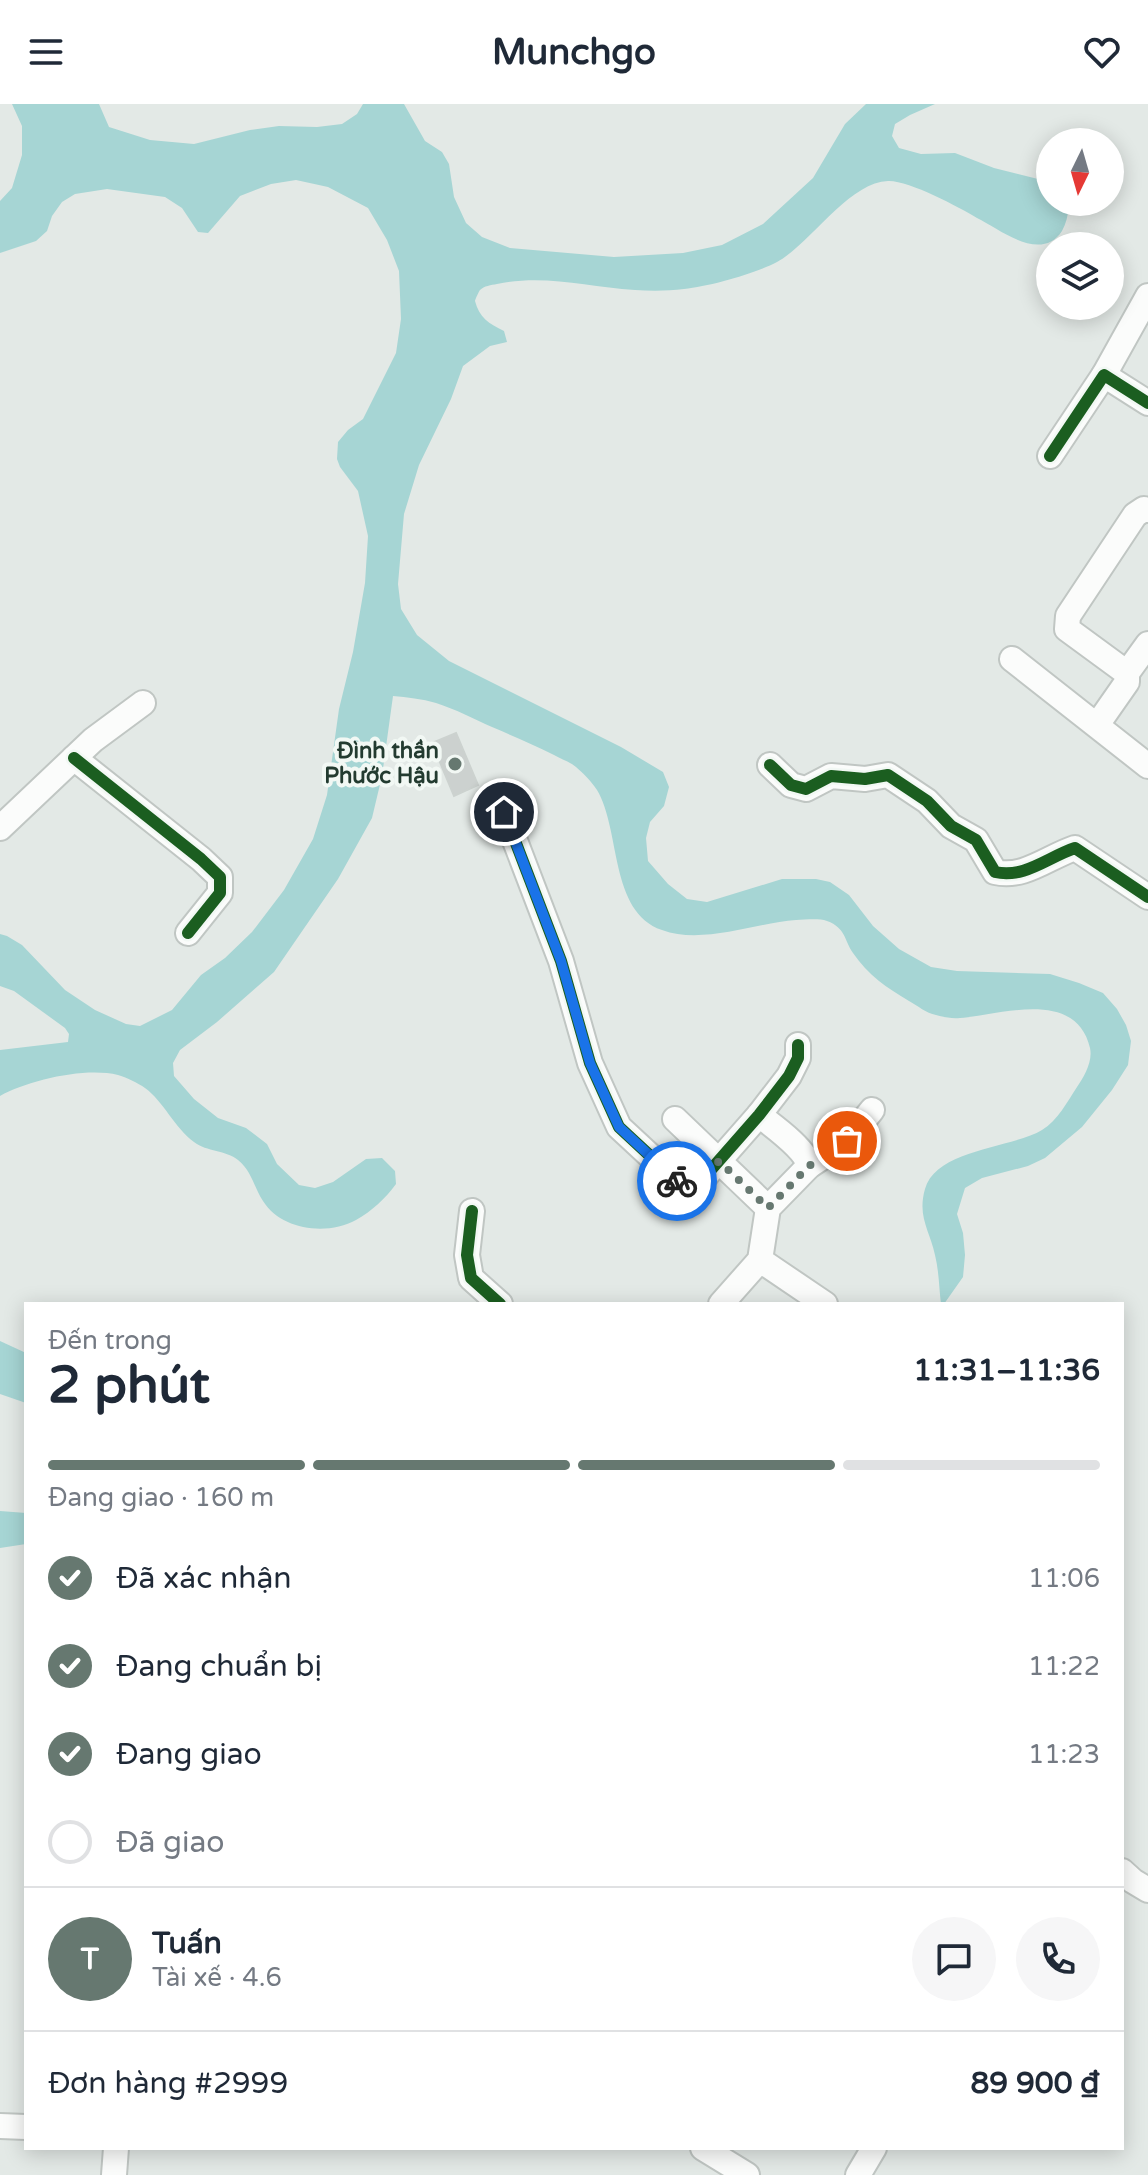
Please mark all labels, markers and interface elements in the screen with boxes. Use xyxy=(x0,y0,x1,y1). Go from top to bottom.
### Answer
icon: menu xyxy=(24,30,68,74)
icon: heart xyxy=(1080,30,1124,74)
text: Munchgo xyxy=(492,31,656,74)
north arrow xyxy=(1036,128,1124,216)
map controls xyxy=(1036,128,1124,320)
button: layers xyxy=(1036,232,1124,320)
place label: Đình thần Phước Hậu xyxy=(324,738,439,789)
marker: Đình thần Phước Hậu xyxy=(446,755,464,773)
pin xyxy=(470,778,538,846)
icon: home xyxy=(482,790,526,834)
pin xyxy=(813,1107,881,1175)
icon: bag xyxy=(825,1119,869,1163)
courier xyxy=(637,1141,717,1221)
icon: bike xyxy=(655,1159,699,1203)
text: Đến trong xyxy=(48,1325,172,1356)
text: 11:31–11:36 xyxy=(913,1352,1100,1389)
text: 2 phút xyxy=(48,1354,210,1417)
text: Đang giao · 160 m xyxy=(48,1482,274,1513)
icon: check xyxy=(48,1556,92,1600)
text: Đã xác nhận xyxy=(116,1560,292,1597)
text: 11:06 xyxy=(1028,1563,1100,1594)
icon: check xyxy=(48,1644,92,1688)
text: Đang chuẩn bị xyxy=(116,1648,322,1685)
text: 11:22 xyxy=(1028,1651,1100,1682)
icon: check xyxy=(48,1732,92,1776)
text: Đang giao xyxy=(116,1736,262,1773)
text: 11:23 xyxy=(1028,1739,1100,1770)
text: Đã giao xyxy=(116,1824,225,1861)
button: chat xyxy=(912,1917,996,2001)
button: phone xyxy=(1016,1917,1100,2001)
text: Tuấn xyxy=(152,1925,222,1962)
text: T xyxy=(81,1941,99,1978)
text: Tài xế · 4.6 xyxy=(152,1962,282,1993)
text: Đơn hàng #2999 xyxy=(48,2065,288,2102)
text: 89 900 ₫ xyxy=(970,2065,1100,2102)

